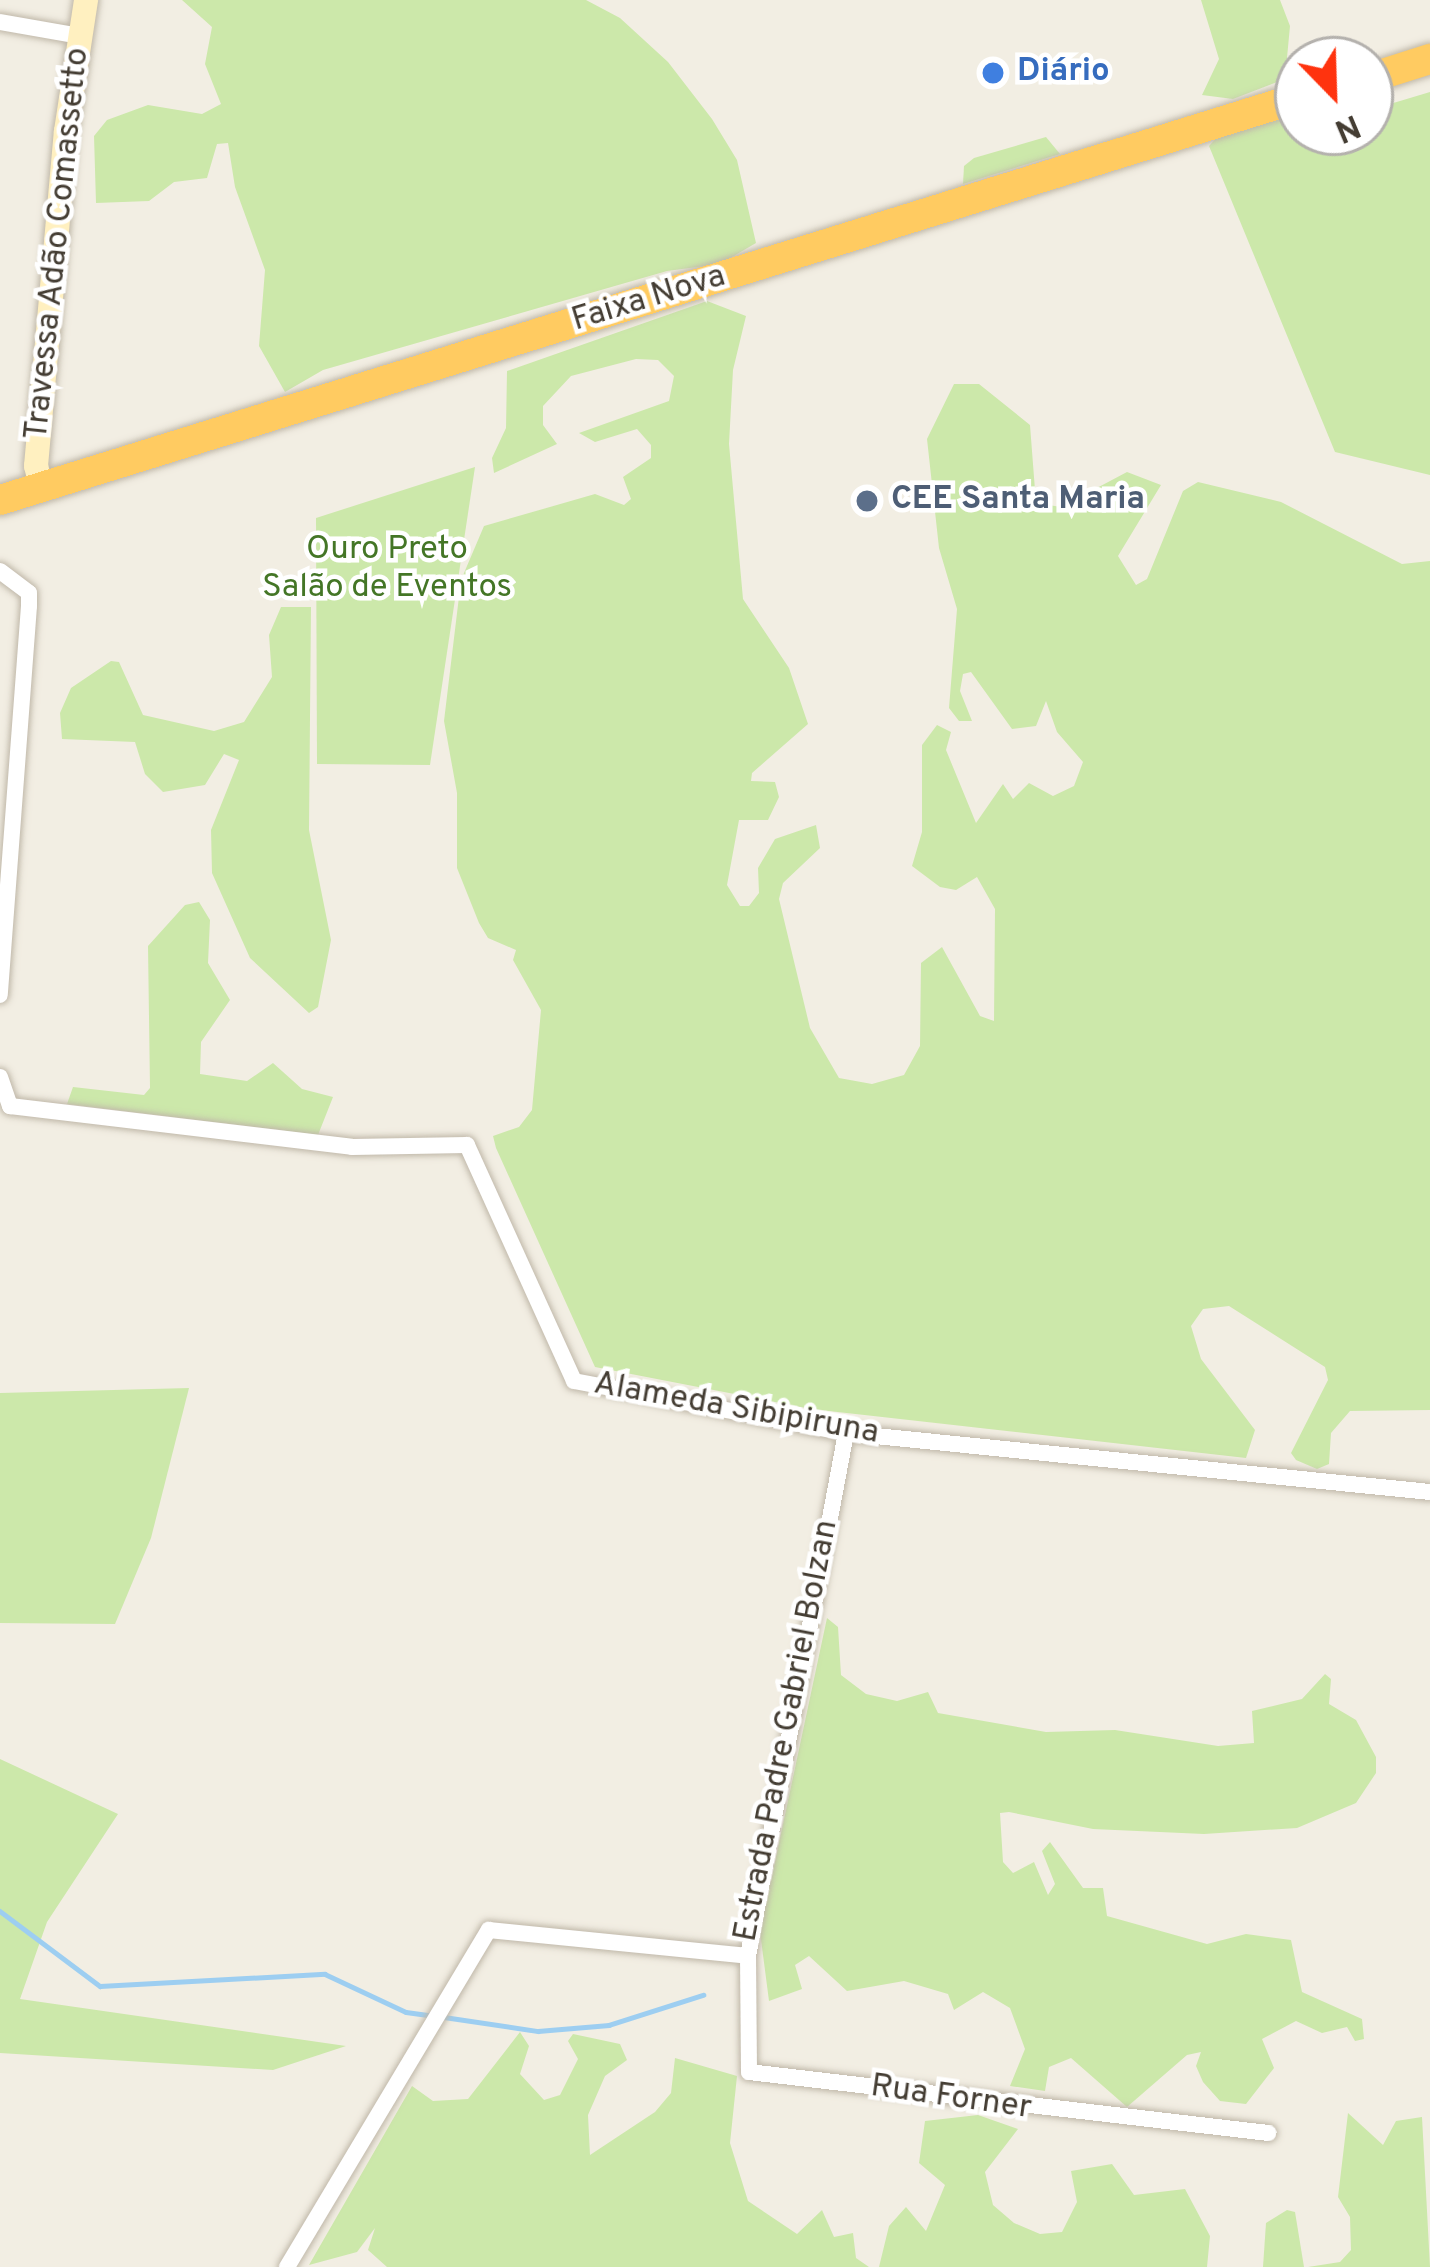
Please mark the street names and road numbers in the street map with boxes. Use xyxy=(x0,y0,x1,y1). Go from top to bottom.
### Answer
street label: Travessa Adão Comassetto xyxy=(19,45,99,443)
street label: Faixa Nova xyxy=(568,258,730,342)
street label: Alameda Sibipiruna xyxy=(590,1365,882,1455)
street label: Estrada Padre Gabriel Bolzan xyxy=(728,1517,848,1945)
street label: Rua Forner xyxy=(868,2068,1034,2130)

